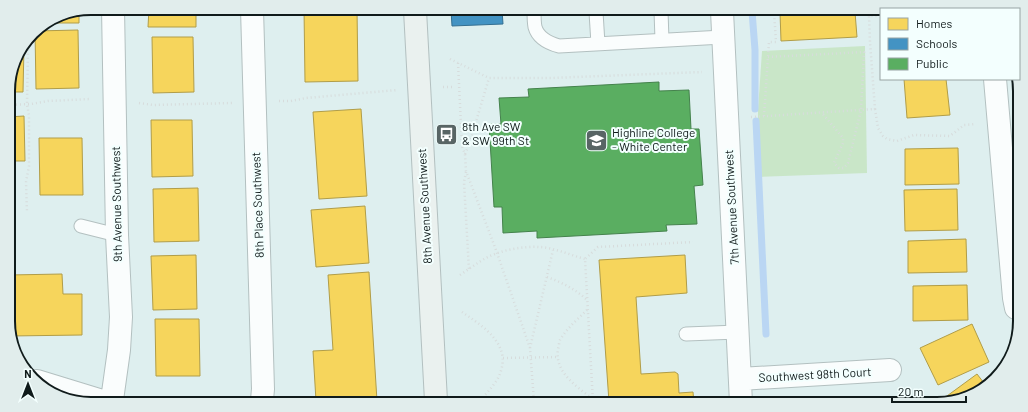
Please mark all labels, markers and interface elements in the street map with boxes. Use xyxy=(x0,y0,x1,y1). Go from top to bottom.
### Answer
legend xyxy=(880,8,1020,80)
text: Homes xyxy=(916,16,953,30)
text: Schools xyxy=(916,36,957,50)
text: Public xyxy=(916,56,948,70)
place label: 8th Ave SW & SW 99th St xyxy=(462,119,529,147)
bus stop icon: 8th Ave SW & SW 99th St xyxy=(433,121,459,147)
place label: Highline College - White Center xyxy=(612,125,695,153)
school or university icon: Highline College - White Center xyxy=(583,127,609,153)
street label: 9th Avenue Southwest xyxy=(108,146,124,262)
street label: 8th Avenue Southwest xyxy=(414,148,434,264)
street label: 7th Avenue Southwest xyxy=(721,149,741,265)
street label: 8th Place Southwest xyxy=(248,152,266,258)
north arrow xyxy=(8,364,48,404)
street label: Southwest 98th Court xyxy=(758,364,872,384)
text: N xyxy=(24,367,32,380)
scale bar xyxy=(892,378,966,404)
text: 20 m xyxy=(898,384,924,398)

